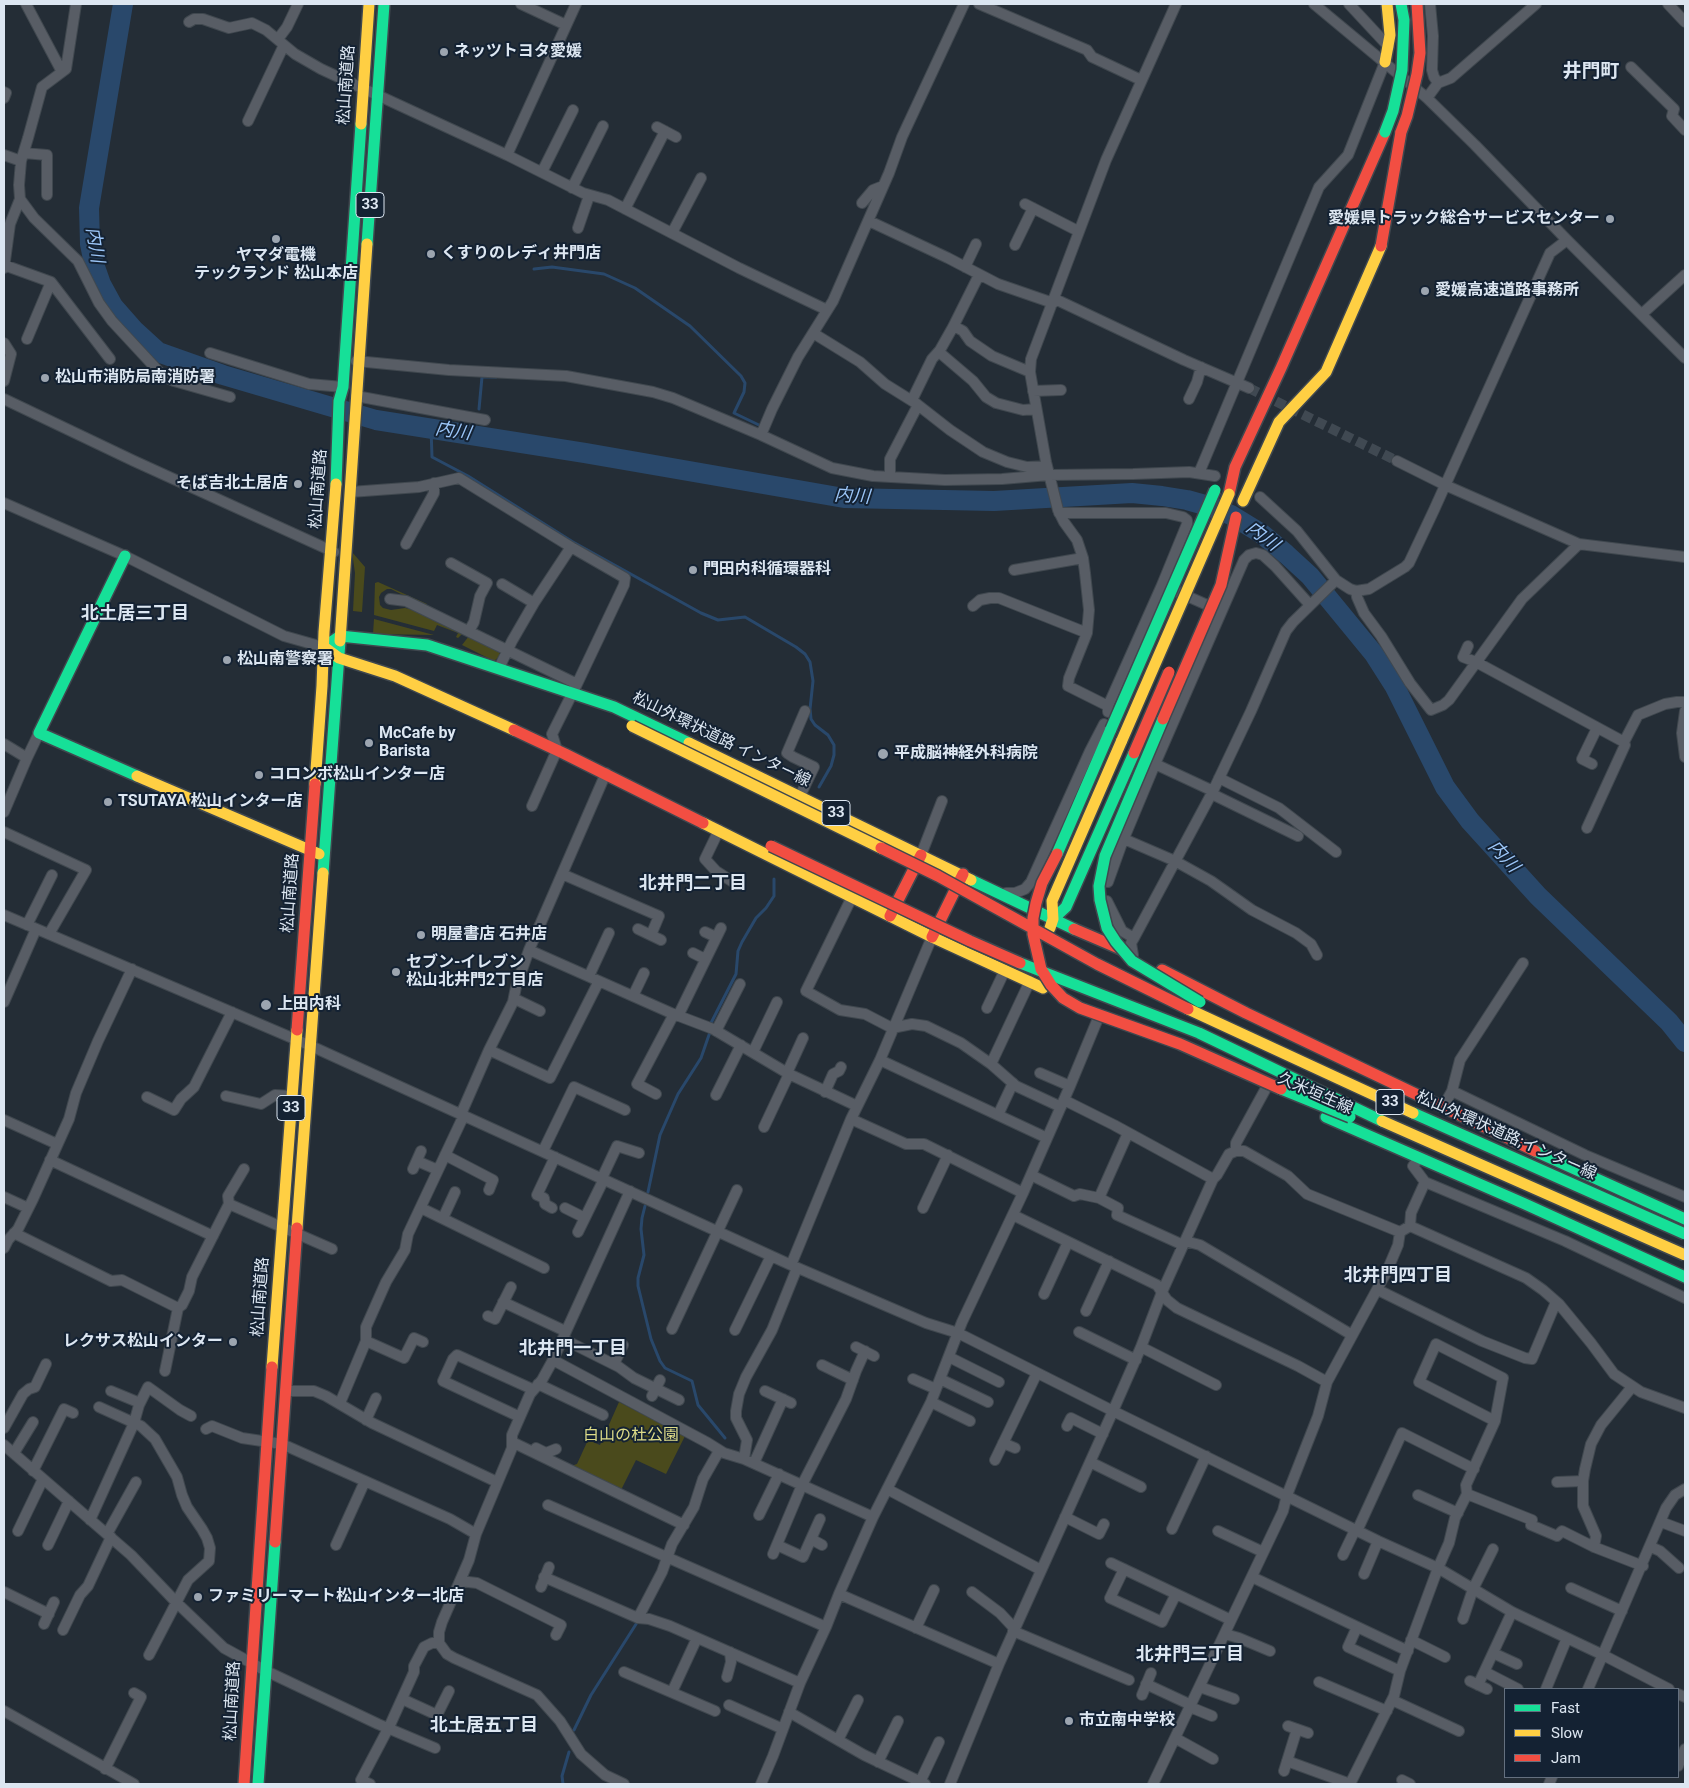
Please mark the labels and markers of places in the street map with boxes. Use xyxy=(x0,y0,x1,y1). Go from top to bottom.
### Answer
place label: ネッツトヨタ愛媛 xyxy=(454,42,582,62)
marker: ネッツトヨタ愛媛 xyxy=(438,46,450,58)
place label: 愛媛県トラック総合サービスセンター xyxy=(1328,209,1600,229)
marker: 愛媛県トラック総合サービスセンター xyxy=(1604,213,1616,225)
marker: ヤマダ電機 テックランド 松山本店 xyxy=(270,233,282,245)
place label: くすりのレディ井門店 xyxy=(441,244,601,264)
place label: ヤマダ電機 テックランド 松山本店 xyxy=(194,246,358,284)
marker: くすりのレディ井門店 xyxy=(425,248,437,260)
place label: 愛媛高速道路事務所 xyxy=(1435,281,1579,301)
marker: 愛媛高速道路事務所 xyxy=(1419,285,1431,297)
place label: 松山市消防局南消防署 xyxy=(55,368,215,388)
marker: 松山市消防局南消防署 xyxy=(39,372,51,384)
place label: そば吉北土居店 xyxy=(176,474,288,494)
marker: そば吉北土居店 xyxy=(292,478,304,490)
place label: 門田内科循環器科 xyxy=(703,560,831,580)
marker: 門田内科循環器科 xyxy=(687,564,699,576)
place label: 松山南警察署 xyxy=(237,650,333,670)
marker: 松山南警察署 xyxy=(221,654,233,666)
place label: McCafe by Barista xyxy=(379,724,456,762)
marker: McCafe by Barista xyxy=(363,737,375,749)
place label: 平成脳神経外科病院 xyxy=(894,744,1038,764)
marker: 平成脳神経外科病院 xyxy=(876,747,890,761)
place label: コロンボ松山インター店 xyxy=(269,765,445,785)
marker: コロンボ松山インター店 xyxy=(253,769,265,781)
place label: TSUTAYA 松山インター店 xyxy=(118,792,303,812)
marker: TSUTAYA 松山インター店 xyxy=(102,796,114,808)
place label: 明屋書店 石井店 xyxy=(431,925,547,945)
marker: 明屋書店 石井店 xyxy=(415,929,427,941)
place label: セブン-イレブン 松山北井門2丁目店 xyxy=(406,953,543,991)
marker: セブン-イレブン 松山北井門2丁目店 xyxy=(390,966,402,978)
place label: 上田内科 xyxy=(277,995,341,1015)
marker: 上田内科 xyxy=(259,998,273,1012)
place label: レクサス松山インター xyxy=(63,1332,223,1352)
marker: レクサス松山インター xyxy=(227,1336,239,1348)
place label: ファミリーマート松山インター北店 xyxy=(208,1587,464,1607)
marker: ファミリーマート松山インター北店 xyxy=(192,1591,204,1603)
place label: 市立南中学校 xyxy=(1079,1711,1175,1731)
marker: 市立南中学校 xyxy=(1063,1715,1075,1727)

